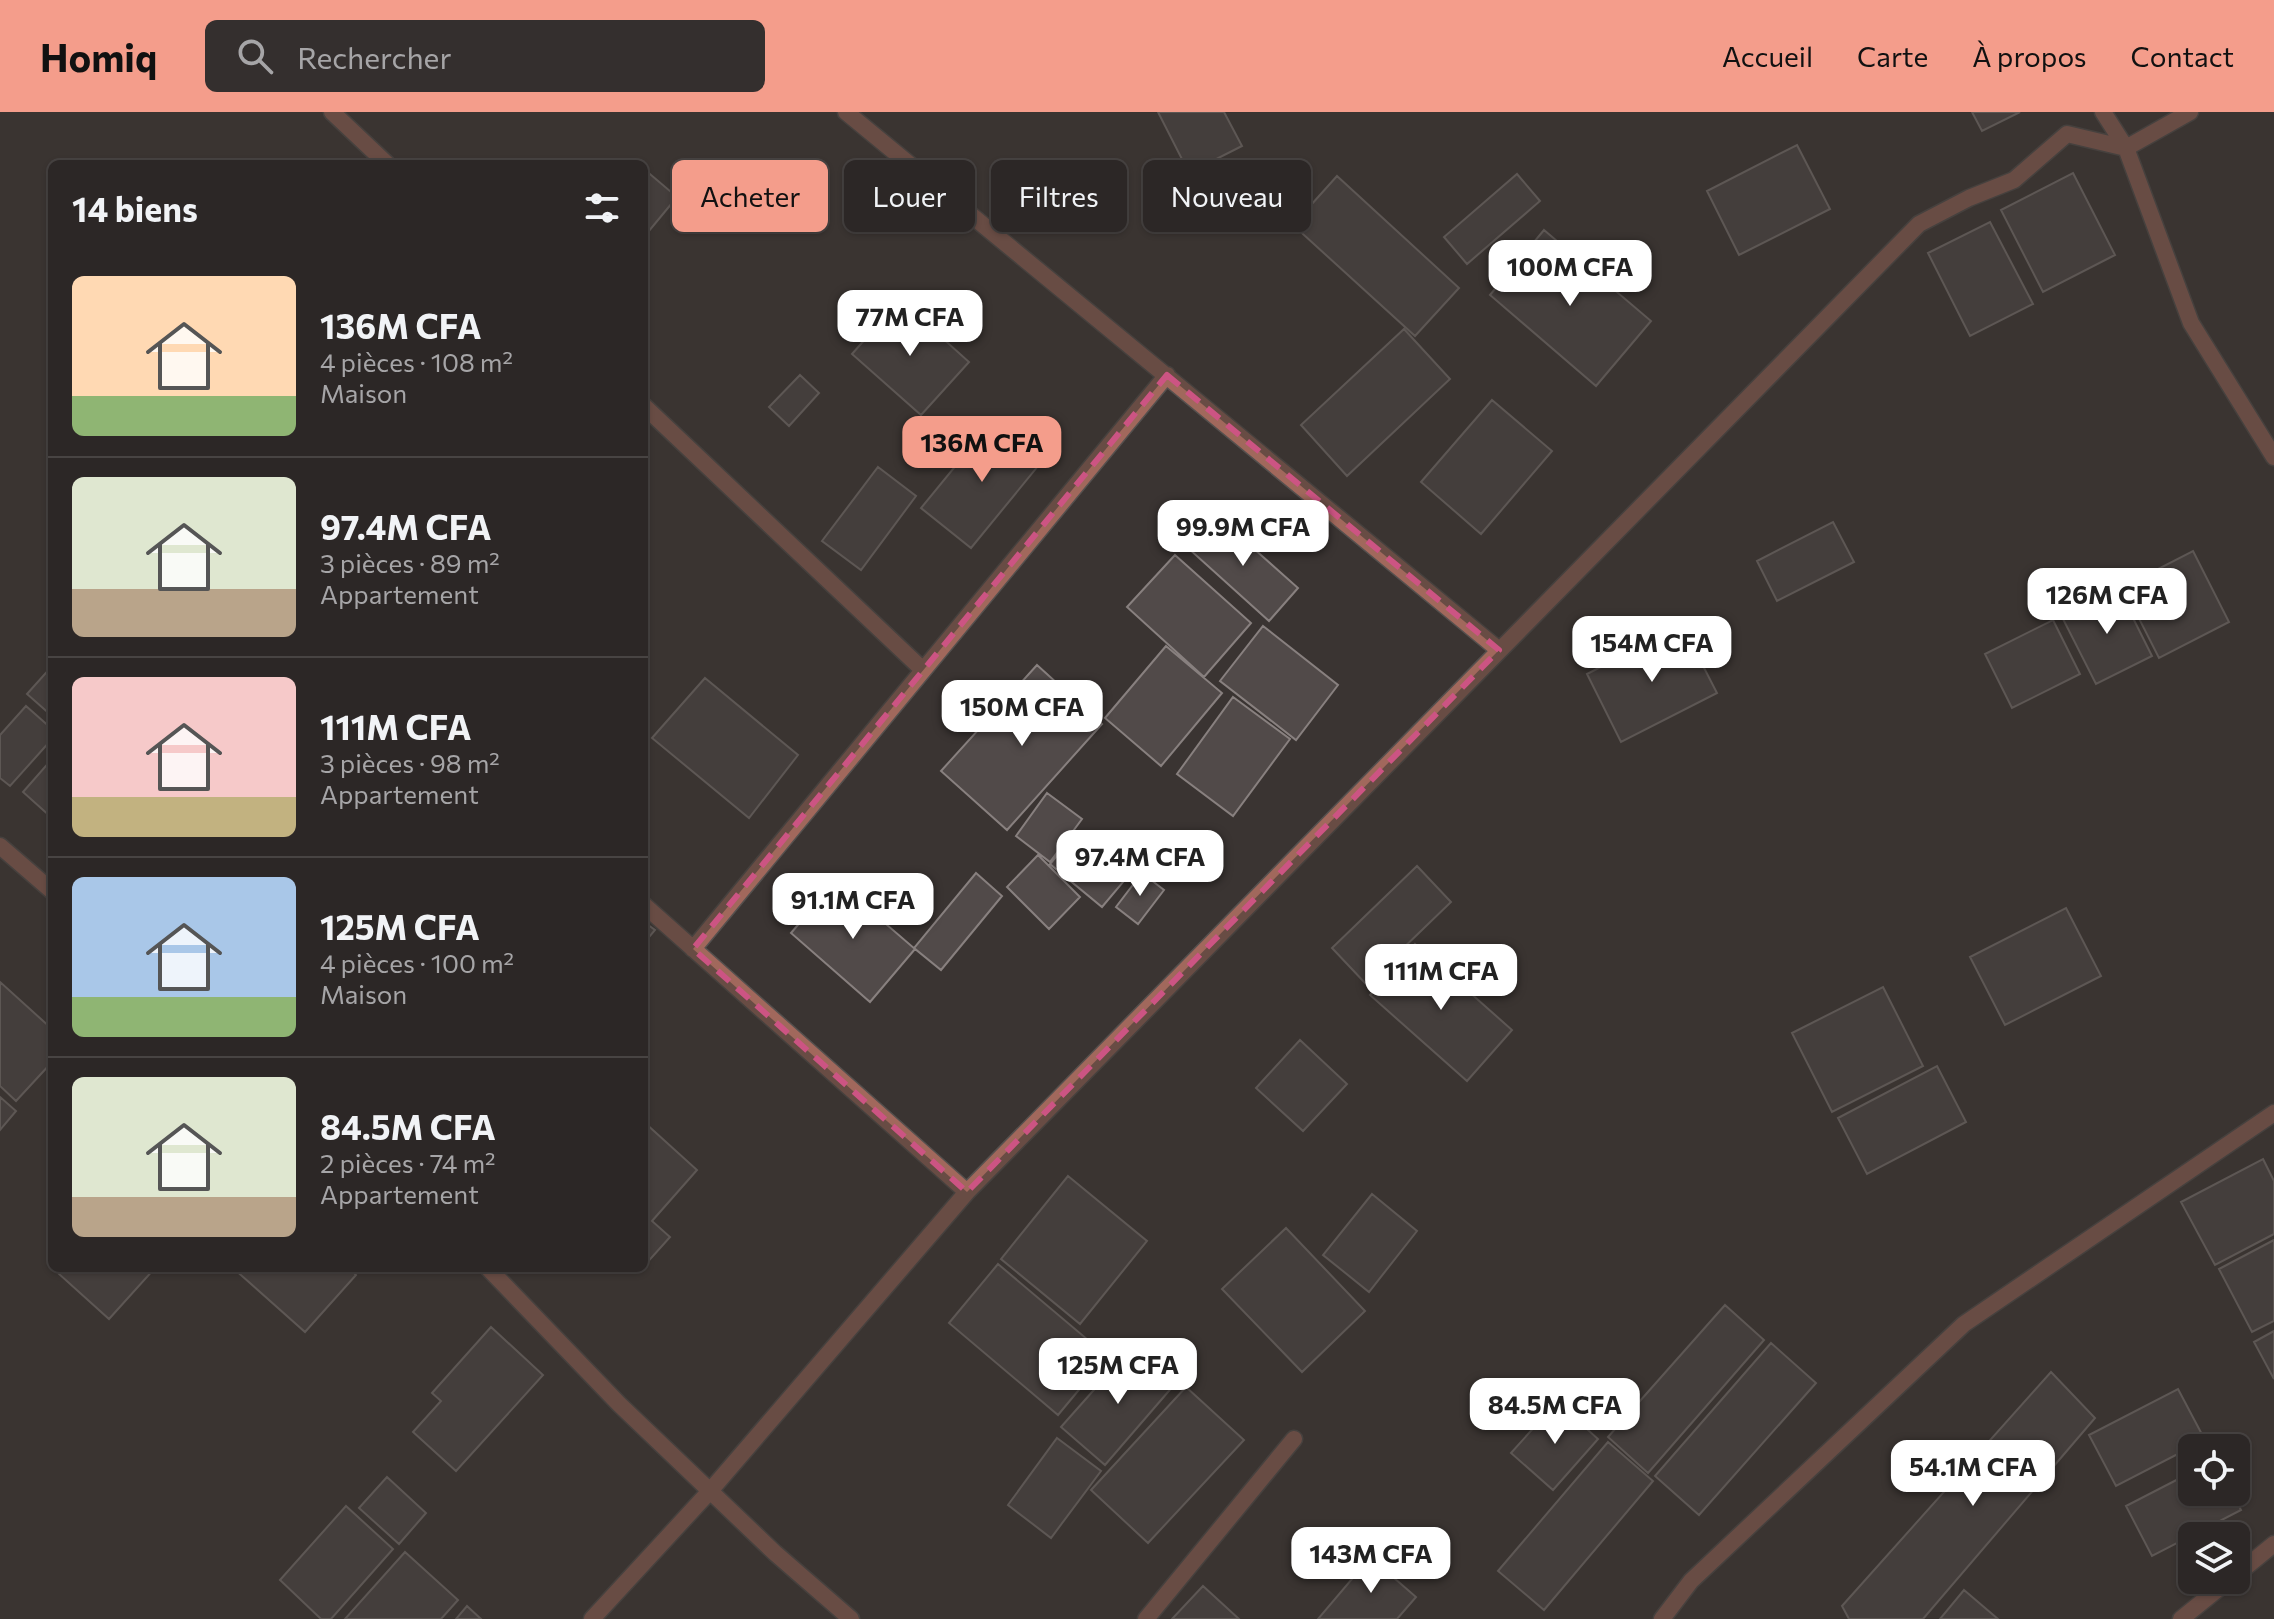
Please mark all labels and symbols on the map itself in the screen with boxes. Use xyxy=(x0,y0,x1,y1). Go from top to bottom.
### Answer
pin: 100M CFA xyxy=(1487,240,1653,308)
pin: 77M CFA xyxy=(836,290,984,358)
pin: 136M CFA xyxy=(899,416,1065,484)
pin: 99.9M CFA xyxy=(1151,500,1335,568)
pin: 126M CFA xyxy=(2024,568,2190,636)
pin: 154M CFA xyxy=(1569,616,1735,684)
pin: 150M CFA xyxy=(939,680,1105,748)
pin: 97.4M CFA xyxy=(1048,830,1232,898)
pin: 91.1M CFA xyxy=(761,873,945,941)
pin: 111M CFA xyxy=(1358,944,1524,1012)
pin: 125M CFA xyxy=(1035,1338,1201,1406)
pin: 84.5M CFA xyxy=(1463,1378,1647,1446)
pin: 54.1M CFA xyxy=(1881,1440,2065,1508)
pin: 143M CFA xyxy=(1288,1527,1454,1595)

